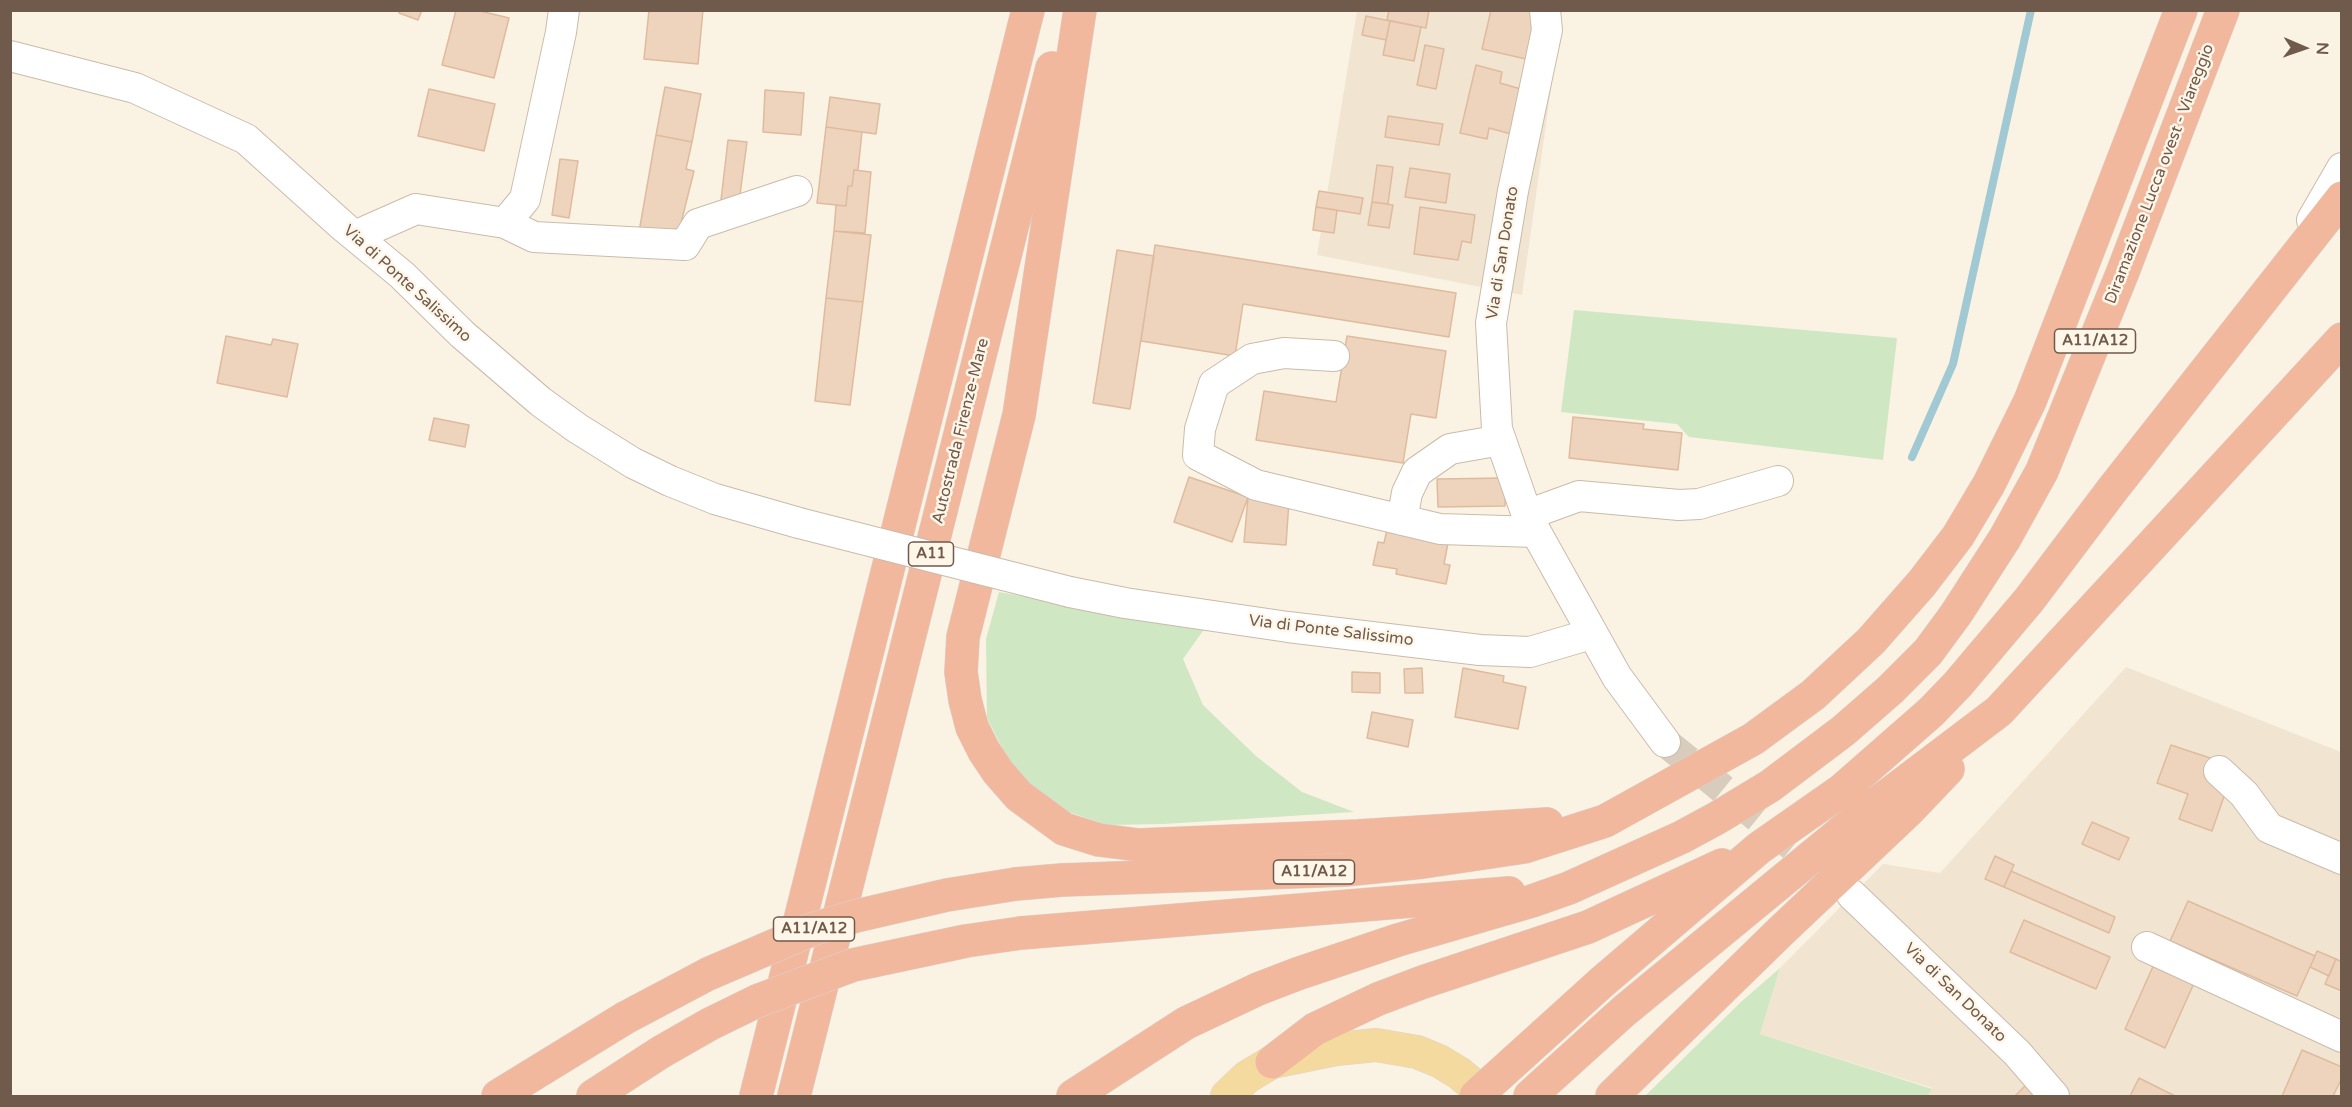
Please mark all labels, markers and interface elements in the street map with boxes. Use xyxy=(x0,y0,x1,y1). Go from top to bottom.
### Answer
north arrow xyxy=(2274,18,2334,78)
street label: Diramazione Lucca ovest - Viareggio xyxy=(2101,41,2219,307)
text: N xyxy=(2312,42,2332,55)
street label: Via di San Donato xyxy=(1483,185,1523,321)
street label: Via di Ponte Salissimo xyxy=(339,221,475,347)
road number: A11/A12 xyxy=(2054,329,2136,353)
street label: Autostrada Firenze-Mare xyxy=(929,336,993,526)
road number: A11 xyxy=(908,542,954,566)
street label: Via di Ponte Salissimo xyxy=(1247,611,1415,651)
road number: A11/A12 xyxy=(1274,860,1354,884)
road number: A11/A12 xyxy=(774,917,854,941)
street label: Via di San Donato xyxy=(1900,939,2010,1047)

